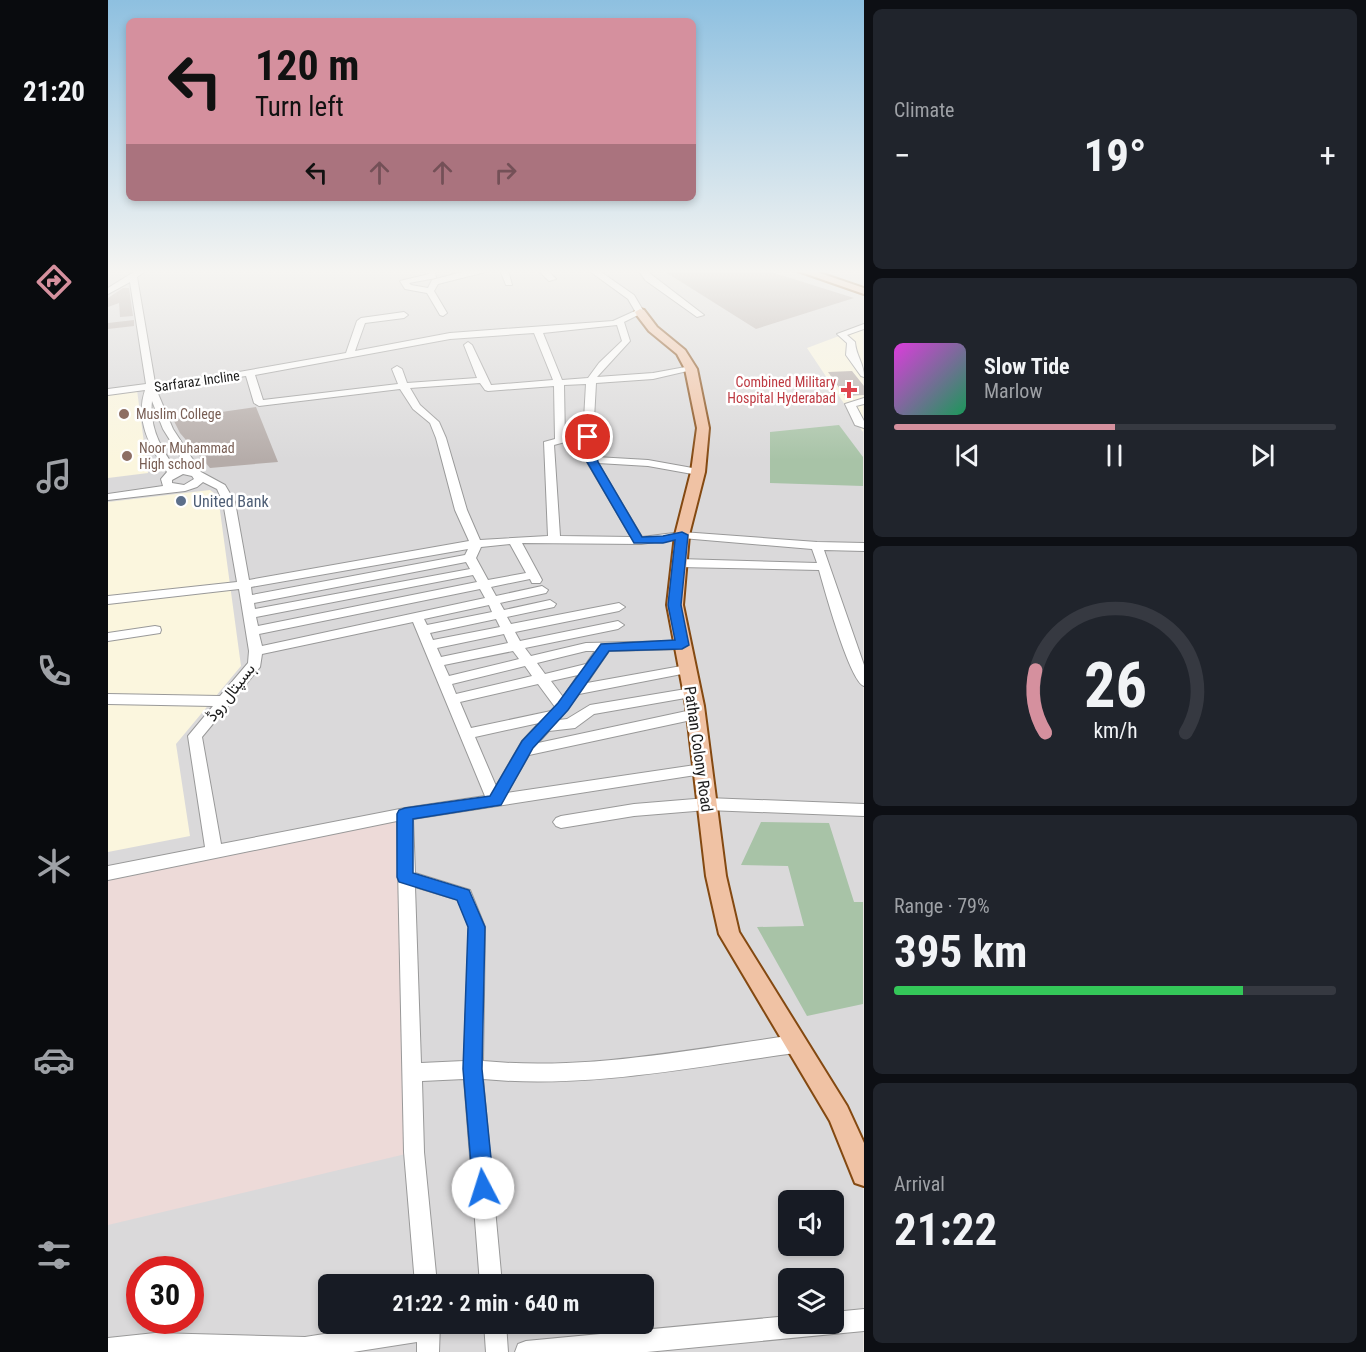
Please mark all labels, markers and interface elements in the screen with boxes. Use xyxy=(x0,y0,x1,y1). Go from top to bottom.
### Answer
text: 120 m xyxy=(255,41,360,90)
icon: left xyxy=(156,42,234,120)
text: 21:20 xyxy=(23,76,85,108)
text: Turn left xyxy=(255,91,344,123)
text: Climate xyxy=(894,98,954,122)
text: 19° xyxy=(1084,129,1147,182)
text: − xyxy=(894,136,911,175)
text: + xyxy=(1320,136,1336,175)
icon: left xyxy=(300,156,333,189)
icon: ahead xyxy=(363,156,396,189)
icon: ahead xyxy=(426,156,459,189)
icon: right xyxy=(489,156,522,189)
icon: directions xyxy=(33,261,75,303)
text: Slow Tide xyxy=(984,354,1070,379)
street label: Sarfaraz Incline xyxy=(153,367,241,395)
place label: Combined Military Hospital Hyderabad xyxy=(727,374,836,406)
text: Marlow xyxy=(984,379,1042,403)
marker: Combined Military Hospital Hyderabad xyxy=(840,381,858,399)
place label: Muslim College xyxy=(136,406,222,422)
marker: Muslim College xyxy=(117,407,131,421)
pin xyxy=(562,411,613,462)
icon: arrive xyxy=(571,420,604,453)
icon: previous xyxy=(951,439,984,472)
icon: pause xyxy=(1098,439,1131,472)
icon: next xyxy=(1246,439,1279,472)
place label: Noor Muhammad High school xyxy=(139,440,235,472)
marker: Noor Muhammad High school xyxy=(120,449,134,463)
icon: music xyxy=(33,455,75,497)
place label: United Bank xyxy=(193,492,269,511)
marker: United Bank xyxy=(174,494,188,508)
text: 26 xyxy=(1083,649,1147,722)
icon: phone xyxy=(33,650,75,692)
street label: ہسپتال روڈ xyxy=(202,660,260,726)
street label: Pathan Colony Road xyxy=(680,685,717,813)
text: km/h xyxy=(1093,718,1137,743)
icon: climate xyxy=(33,845,75,887)
text: Range · 79% xyxy=(894,894,990,918)
text: 395 km xyxy=(894,925,1027,978)
icon: car xyxy=(33,1039,75,1081)
position arrow xyxy=(451,1156,515,1220)
text: Arrival xyxy=(894,1172,945,1196)
map controls xyxy=(778,1190,844,1334)
button: sound xyxy=(778,1190,844,1256)
text: 21:22 xyxy=(894,1203,997,1256)
icon: filters xyxy=(33,1234,75,1276)
speed limit sign: 30 xyxy=(126,1256,204,1334)
button: layers xyxy=(778,1268,844,1334)
text: 21:22 · 2 min · 640 m xyxy=(393,1291,579,1316)

